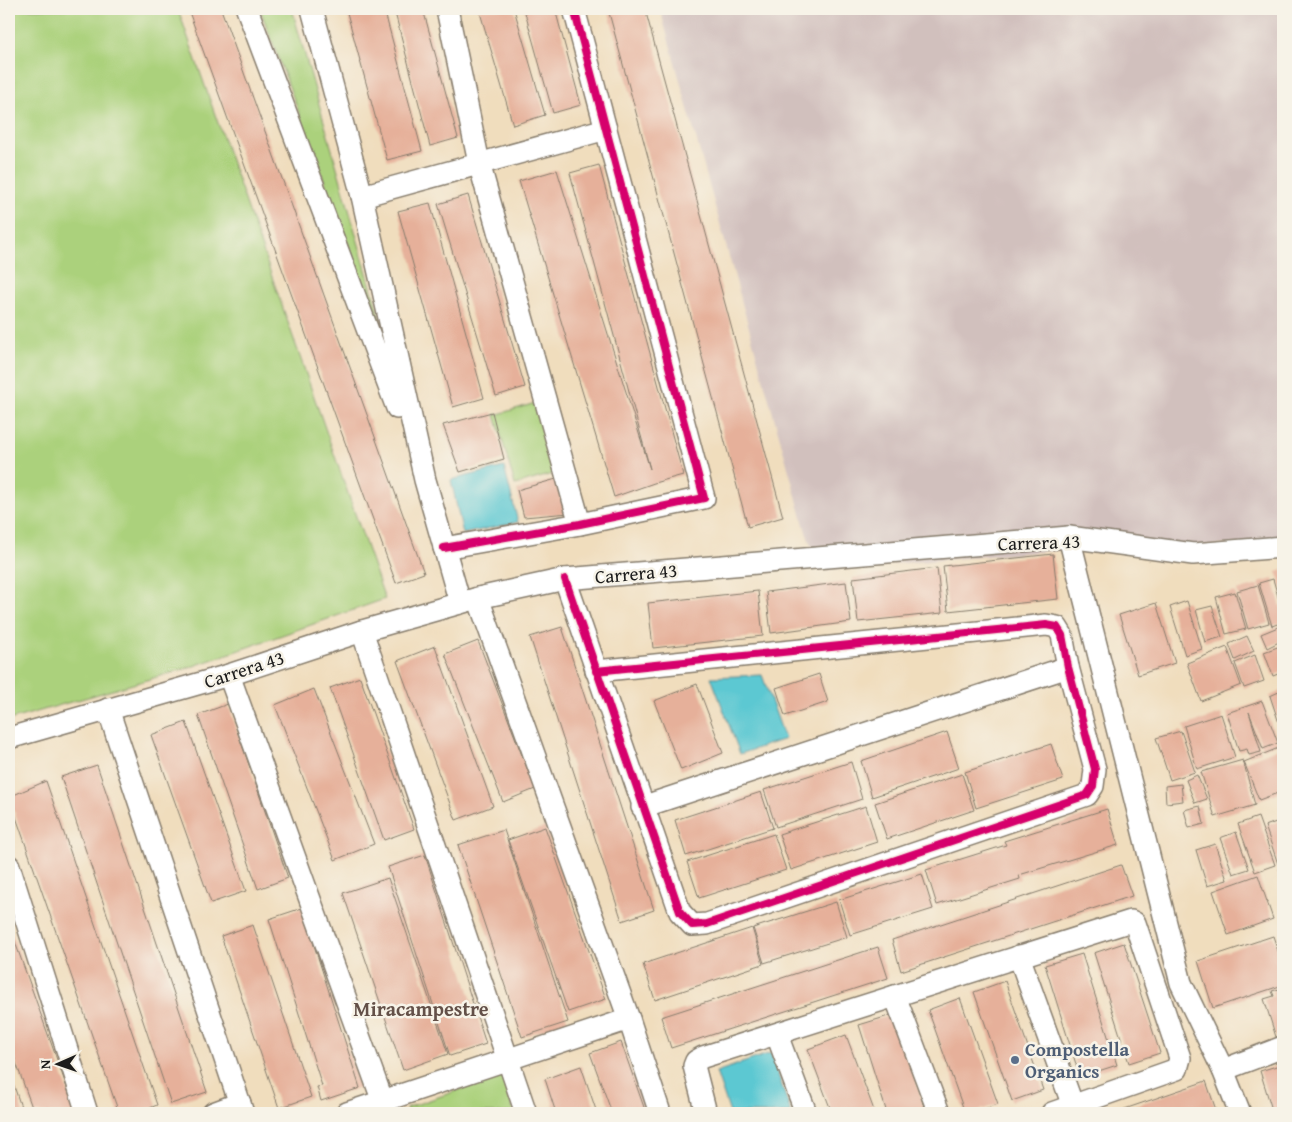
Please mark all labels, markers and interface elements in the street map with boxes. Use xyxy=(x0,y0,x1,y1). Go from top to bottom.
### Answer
street label: Carrera 43 xyxy=(997,527,1081,557)
street label: Carrera 43 xyxy=(594,555,678,591)
street label: Carrera 43 xyxy=(200,643,288,695)
district label: Miracampestre xyxy=(353,994,489,1023)
place label: Compostella Organics xyxy=(1025,1035,1130,1085)
north arrow xyxy=(32,1040,82,1090)
marker: Compostella Organics xyxy=(1009,1054,1021,1066)
text: N xyxy=(35,1059,55,1069)

